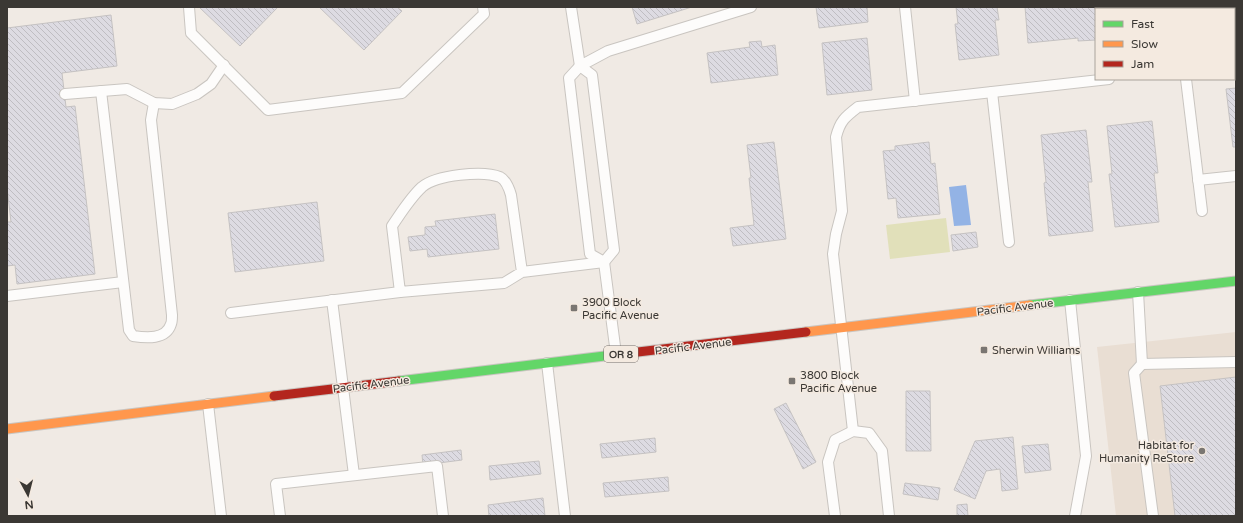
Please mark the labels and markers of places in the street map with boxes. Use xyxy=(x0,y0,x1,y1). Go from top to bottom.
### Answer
place label: 3900 Block Pacific Avenue xyxy=(582,296,659,322)
marker: 3900 Block Pacific Avenue xyxy=(569,303,579,313)
place label: Sherwin Williams xyxy=(992,344,1080,357)
marker: Sherwin Williams xyxy=(979,345,989,355)
place label: 3800 Block Pacific Avenue xyxy=(800,369,877,395)
marker: 3800 Block Pacific Avenue xyxy=(787,376,797,386)
place label: Habitat for Humanity ReStore xyxy=(1099,439,1195,465)
marker: Habitat for Humanity ReStore xyxy=(1197,446,1207,456)

